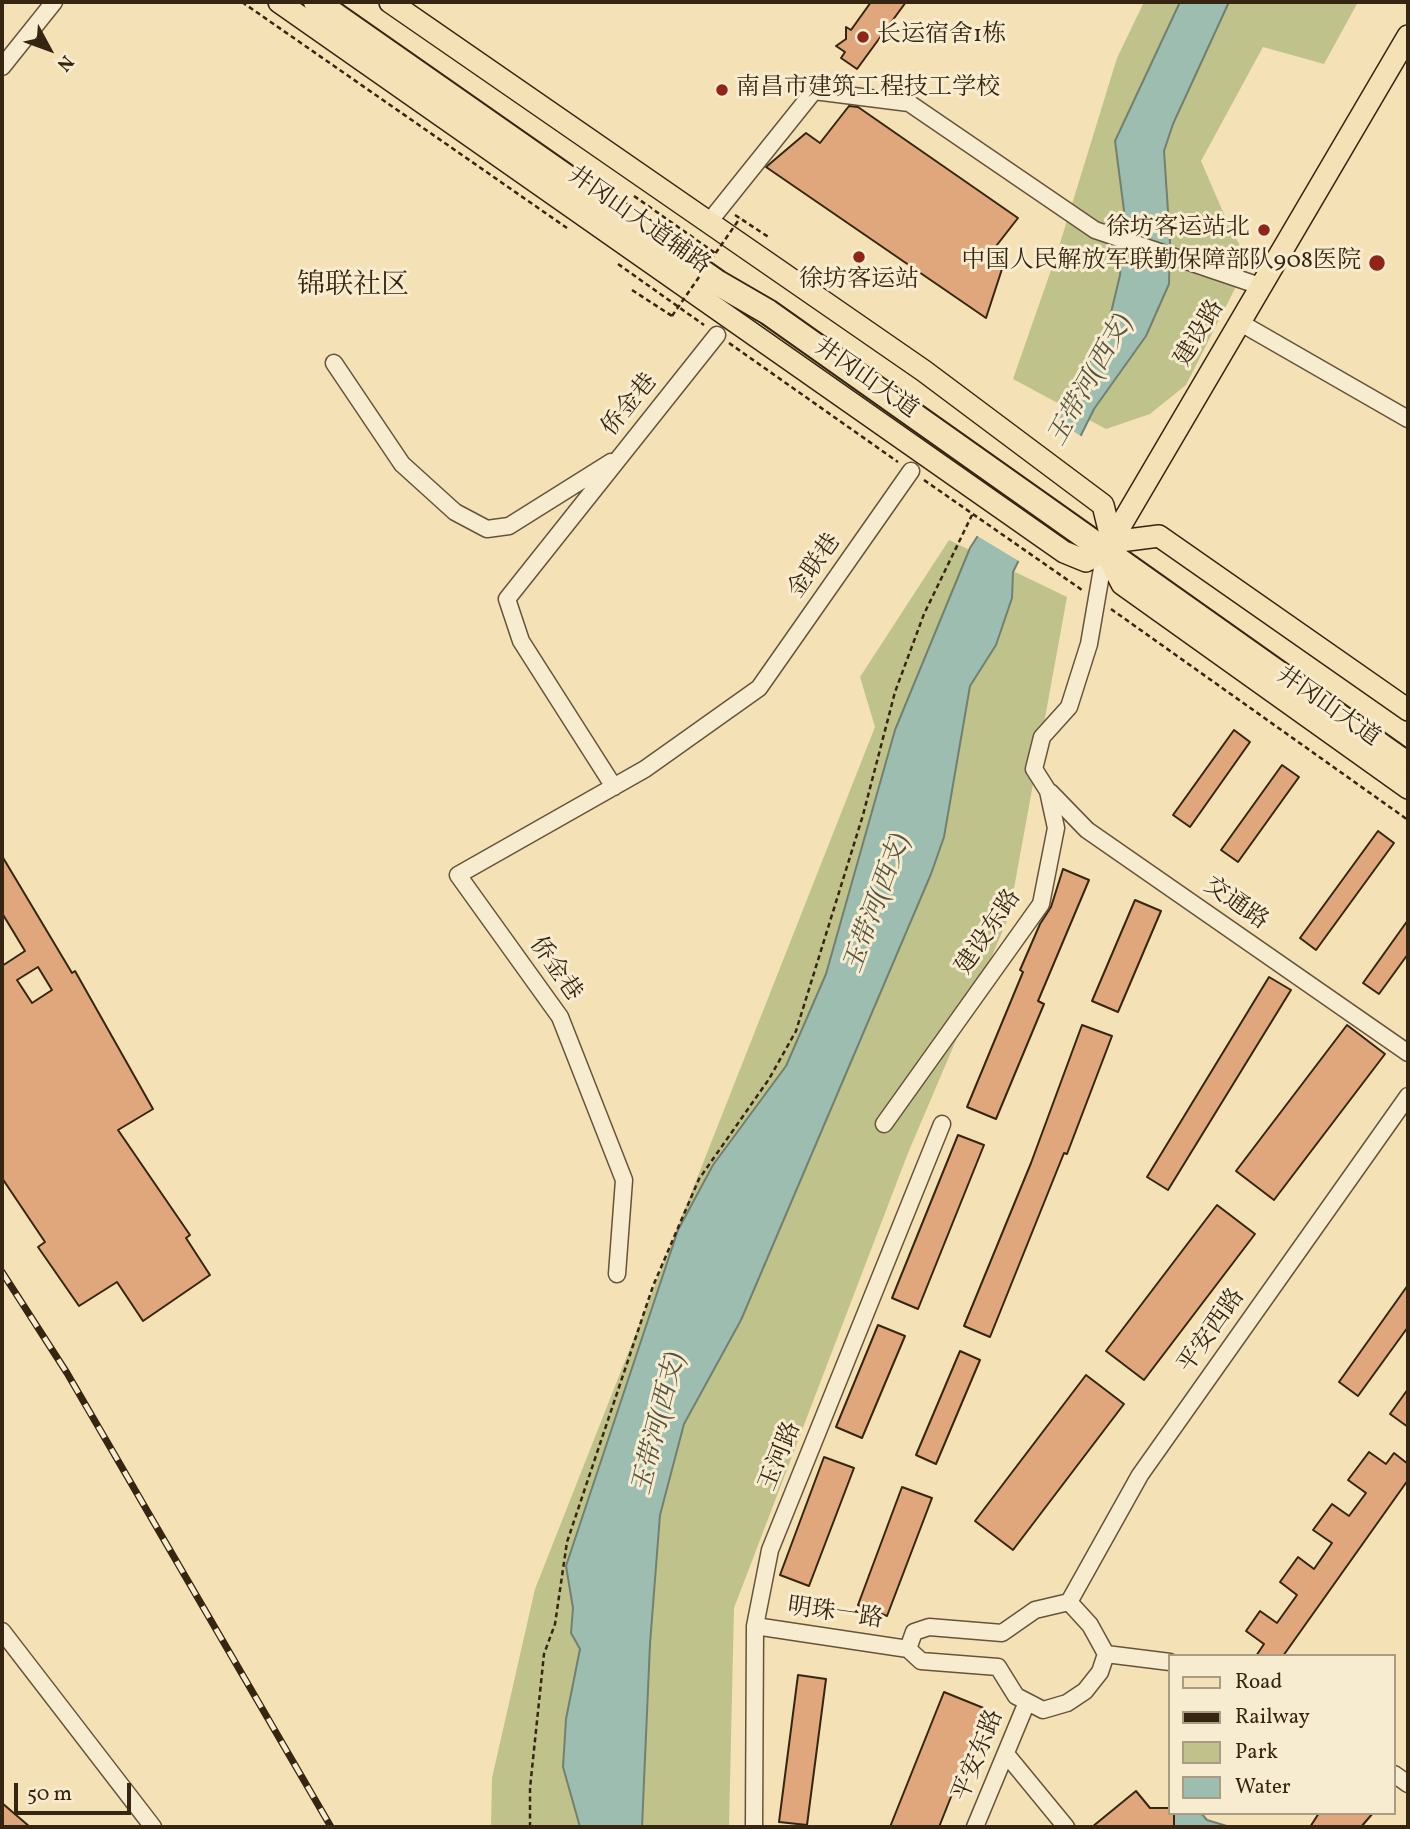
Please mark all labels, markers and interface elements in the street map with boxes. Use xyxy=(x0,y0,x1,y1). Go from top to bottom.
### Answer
north arrow xyxy=(14,14,84,84)
place label: 长运宿舍1栋 xyxy=(877,23,1006,51)
marker: 长运宿舍1栋 xyxy=(855,29,871,45)
text: N xyxy=(51,49,79,77)
place label: 南昌市建筑工程技工学校 xyxy=(736,76,1000,104)
marker: 南昌市建筑工程技工学校 xyxy=(714,82,730,98)
street label: 井冈山大道辅路 xyxy=(561,162,715,282)
place label: 徐坊客运站北 xyxy=(1106,216,1250,244)
marker: 徐坊客运站北 xyxy=(1256,222,1272,238)
marker: 徐坊客运站 xyxy=(851,249,867,265)
place label: 中国人民解放军联勤保障部队908医院 xyxy=(961,249,1361,277)
marker: 中国人民解放军联勤保障部队908医院 xyxy=(1367,253,1387,273)
place label: 徐坊客运站 xyxy=(799,268,919,296)
district label: 锦联社区 xyxy=(297,271,409,305)
street label: 建设路 xyxy=(1170,296,1232,372)
water label: 玉带河(西支) xyxy=(1043,310,1141,452)
street label: 井冈山大道 xyxy=(808,334,922,426)
street label: 侨金巷 xyxy=(597,369,665,443)
street label: 金联巷 xyxy=(784,529,848,605)
street label: 井冈山大道 xyxy=(1270,662,1384,754)
water label: 玉带河(西支) xyxy=(839,830,919,978)
street label: 交通路 xyxy=(1197,873,1273,937)
street label: 建设东路 xyxy=(951,885,1029,981)
street label: 侨金巷 xyxy=(522,932,586,1008)
street label: 平安西路 xyxy=(1174,1284,1252,1380)
water label: 玉带河(西支) xyxy=(628,1350,694,1498)
street label: 玉河路 xyxy=(755,1418,809,1496)
street label: 明珠一路 xyxy=(785,1594,885,1636)
legend xyxy=(1168,1654,1396,1815)
text: Road xyxy=(1235,1668,1282,1697)
text: Railway xyxy=(1235,1703,1310,1732)
street label: 平安东路 xyxy=(949,1706,1011,1806)
text: Park xyxy=(1235,1738,1278,1767)
scale bar xyxy=(18,1770,135,1814)
text: Water xyxy=(1235,1773,1291,1802)
text: 50 m xyxy=(27,1780,72,1809)

